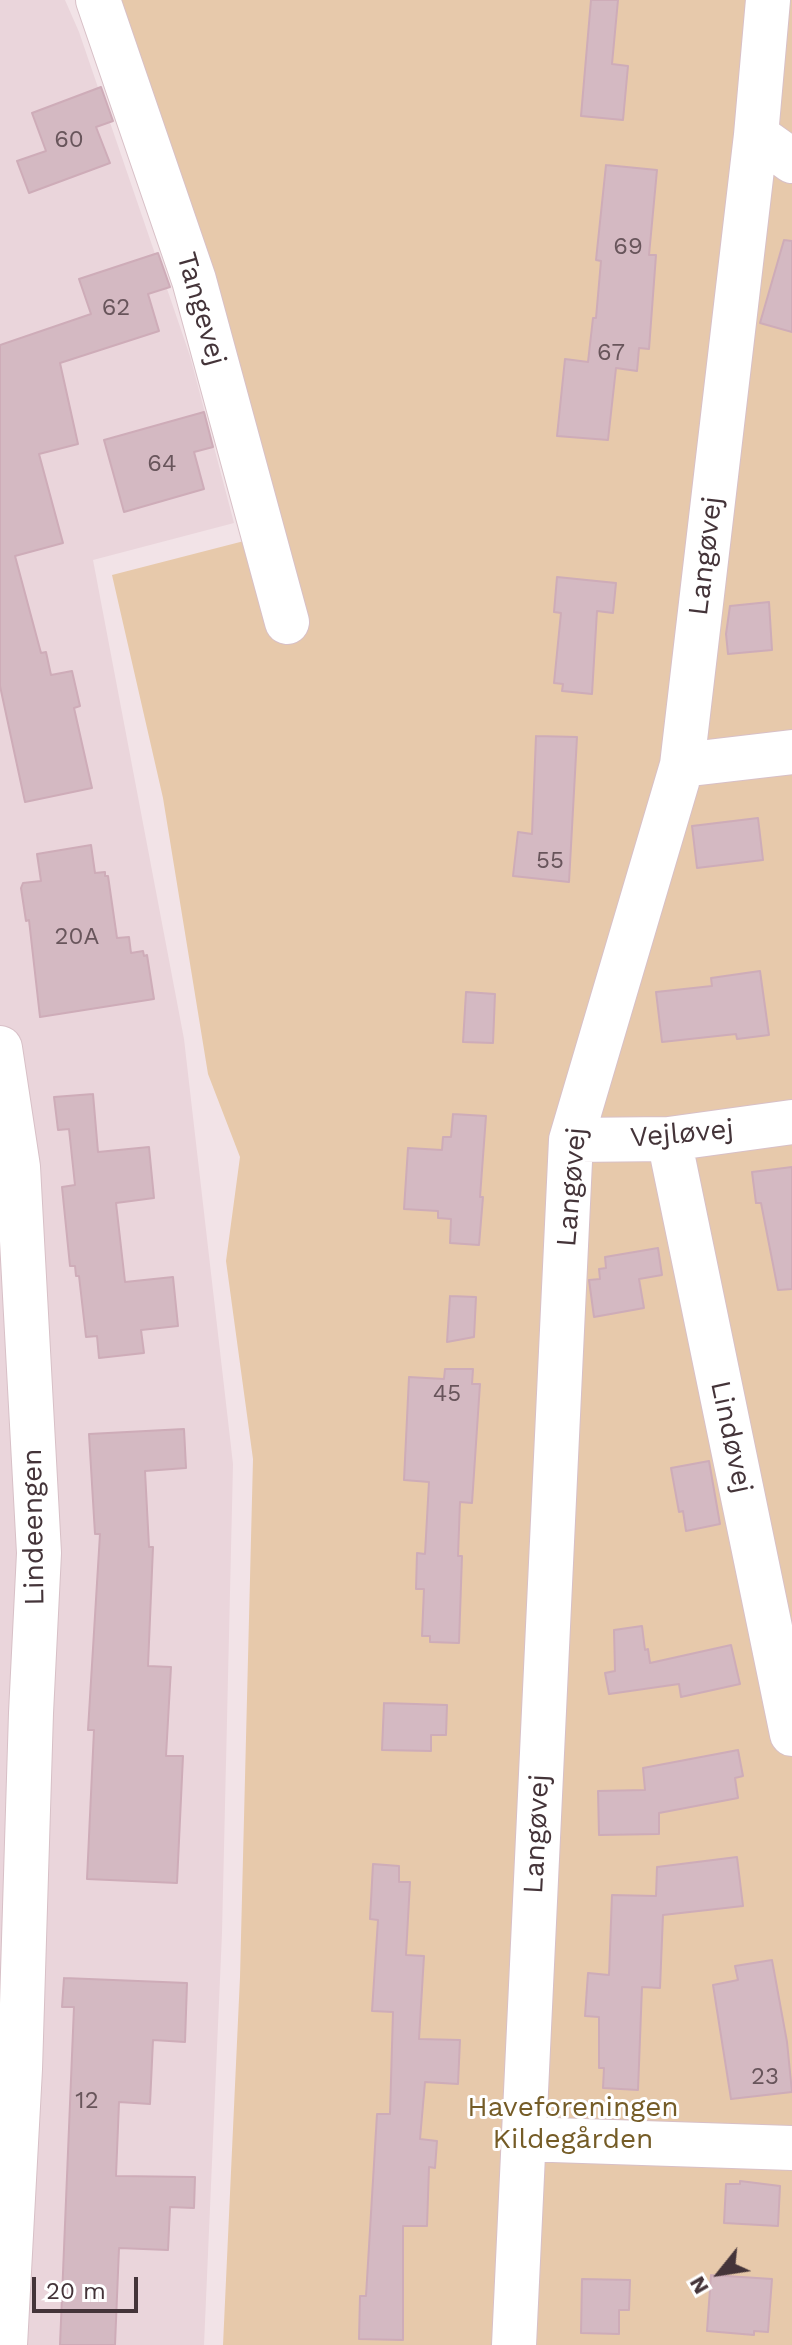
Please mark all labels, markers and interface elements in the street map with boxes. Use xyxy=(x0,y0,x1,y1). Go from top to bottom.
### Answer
house number: 60 xyxy=(54,126,84,154)
house number: 69 xyxy=(613,233,643,261)
street label: Tangevej xyxy=(169,249,233,369)
house number: 62 xyxy=(102,294,130,322)
house number: 67 xyxy=(597,339,625,367)
house number: 64 xyxy=(147,450,177,478)
street label: Langøvej xyxy=(682,495,730,617)
house number: 55 xyxy=(536,847,564,875)
house number: 20A xyxy=(55,923,99,951)
street label: Vejløvej xyxy=(629,1113,735,1155)
street label: Langøvej xyxy=(550,1126,594,1248)
street label: Lindøvej xyxy=(703,1378,759,1496)
house number: 45 xyxy=(433,1380,461,1408)
street label: Lindeengen xyxy=(16,1448,52,1606)
street label: Langøvej xyxy=(517,1773,557,1895)
house number: 23 xyxy=(751,2063,779,2091)
house number: 12 xyxy=(75,2087,99,2115)
park label: Haveforeningen Kildegården xyxy=(467,2091,679,2157)
north arrow xyxy=(680,2233,760,2313)
scale bar xyxy=(36,2261,142,2311)
text: N xyxy=(684,2272,714,2299)
text: 20 m xyxy=(46,2277,106,2305)

